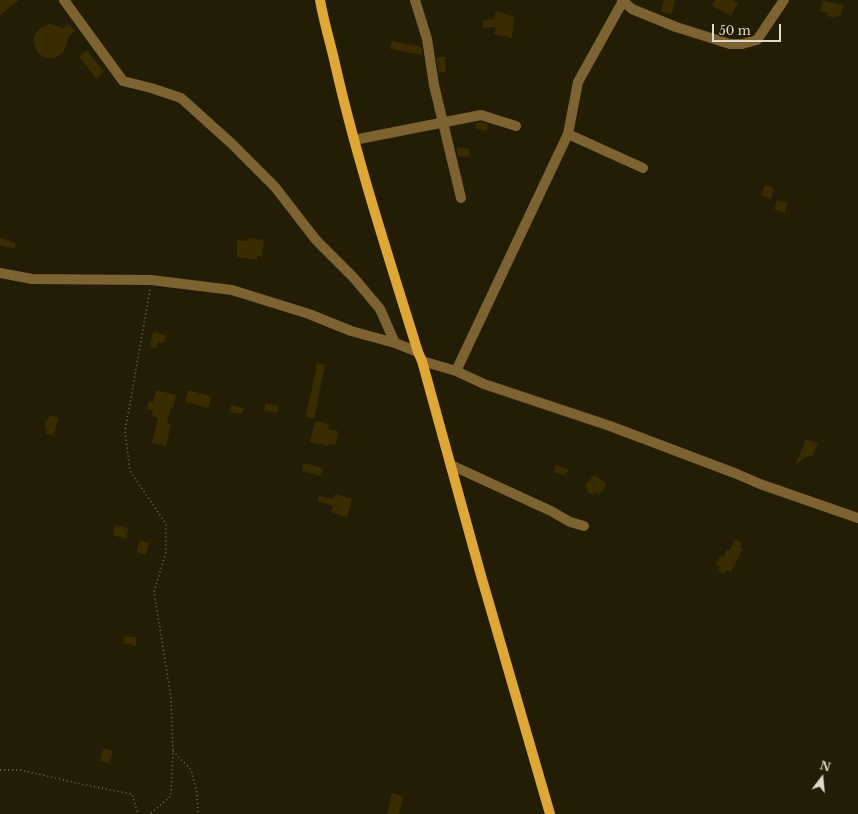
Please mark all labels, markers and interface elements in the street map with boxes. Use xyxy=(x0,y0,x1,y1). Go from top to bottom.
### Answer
scale bar xyxy=(714,16,783,42)
text: 50 m xyxy=(719,23,751,38)
north arrow xyxy=(802,758,842,798)
text: N xyxy=(818,758,832,775)

